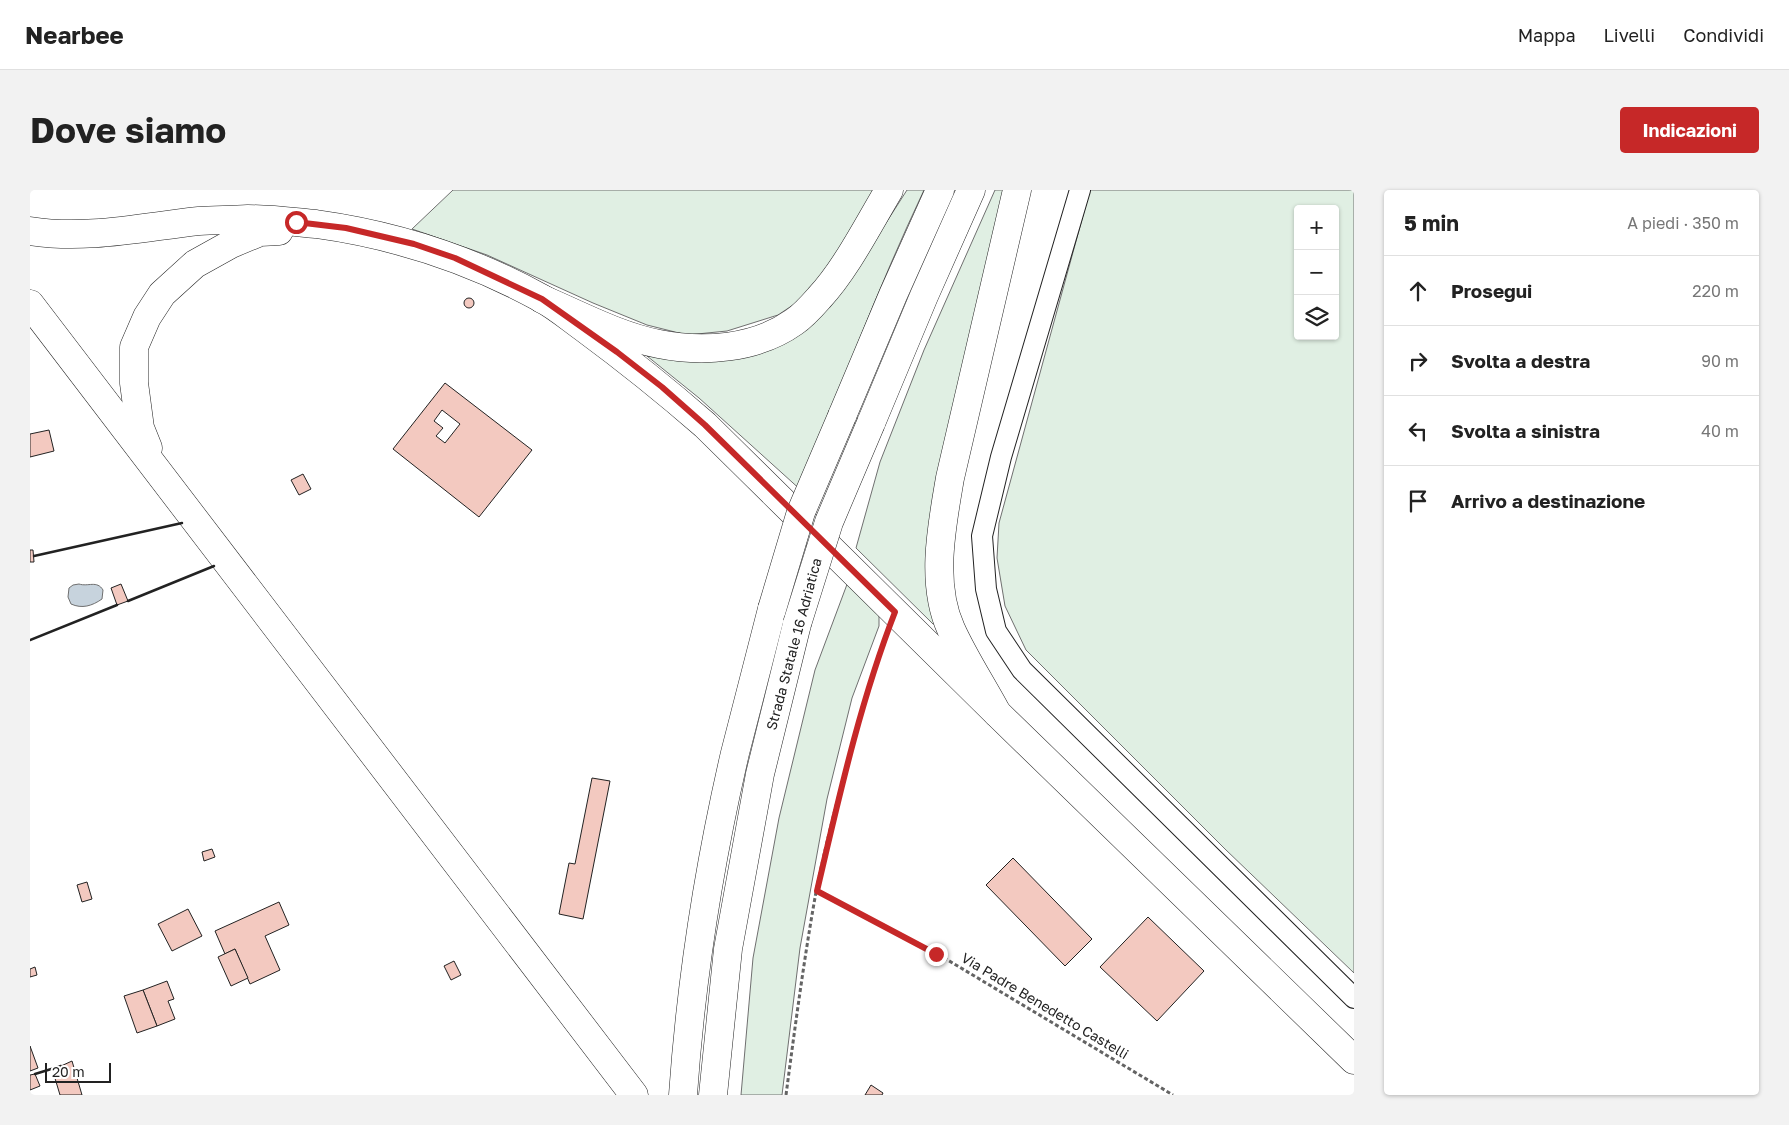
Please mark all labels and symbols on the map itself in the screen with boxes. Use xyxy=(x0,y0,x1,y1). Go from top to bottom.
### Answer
route start xyxy=(285,211,308,234)
street label: Strada Statale 16 Adriatica xyxy=(762,556,825,732)
route end xyxy=(925,943,948,966)
street label: Via Padre Benedetto Castelli xyxy=(958,949,1132,1062)
scale bar xyxy=(45,1060,111,1083)

